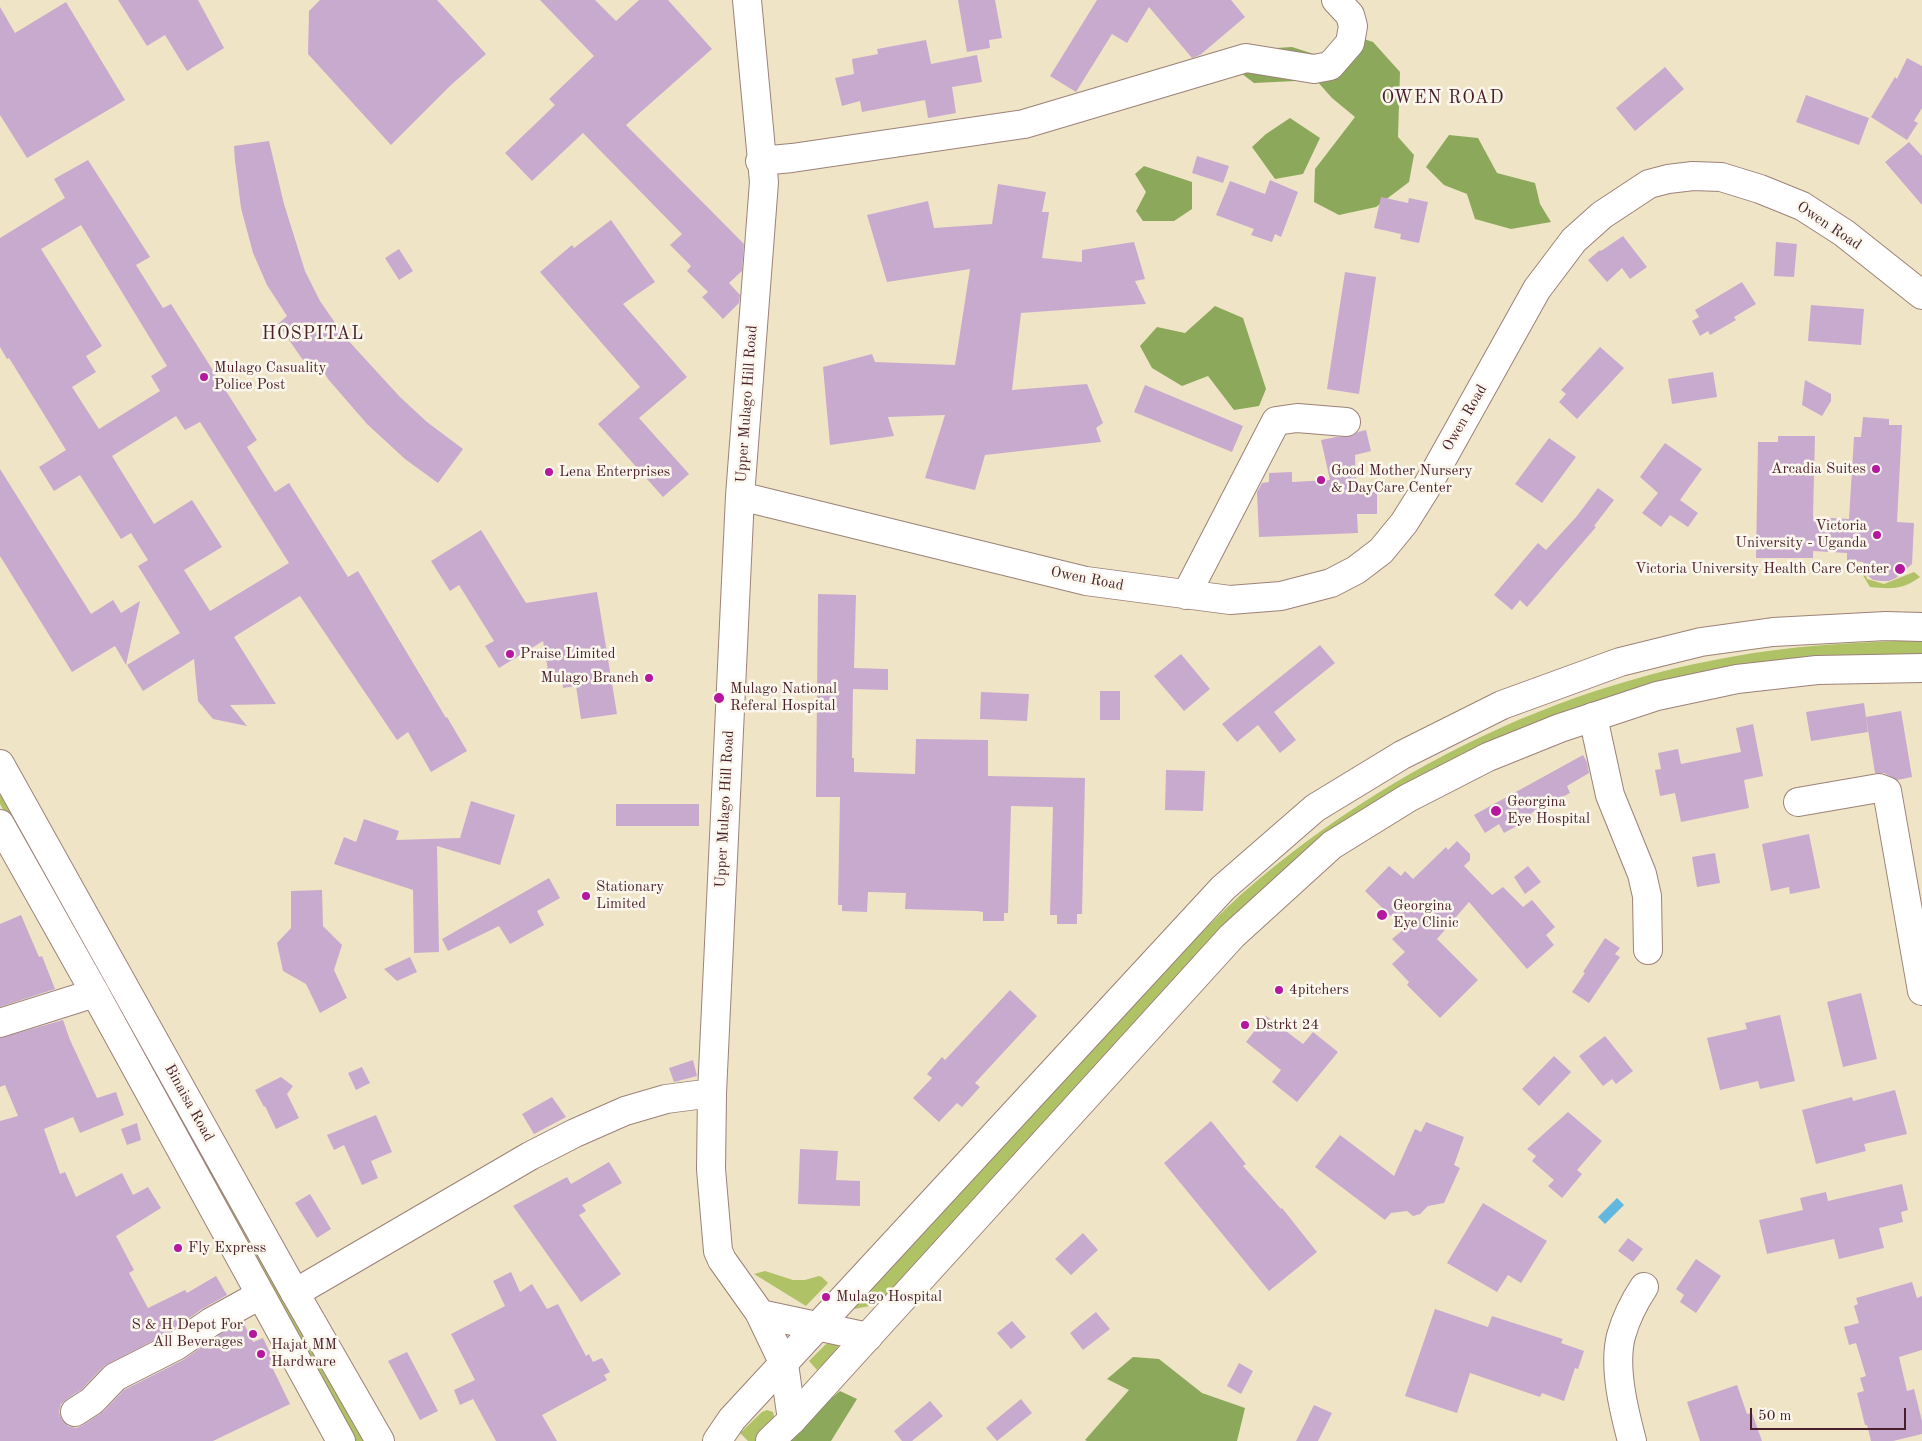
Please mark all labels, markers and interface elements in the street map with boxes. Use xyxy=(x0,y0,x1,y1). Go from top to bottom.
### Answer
district label: OWEN ROAD xyxy=(1380,87,1506,109)
street label: Owen Road xyxy=(1793,198,1865,254)
district label: HOSPITAL xyxy=(261,323,365,345)
street label: Upper Mulago Hill Road xyxy=(733,325,761,483)
place label: Mulago Casuality Police Post xyxy=(214,359,326,394)
marker: Mulago Casuality Police Post xyxy=(198,371,210,383)
street label: Owen Road xyxy=(1439,381,1491,455)
place label: Arcadia Suites xyxy=(1771,460,1866,478)
place label: Good Mother Nursery & DayCare Center xyxy=(1331,462,1473,497)
place label: Lena Enterprises xyxy=(559,463,670,481)
marker: Arcadia Suites xyxy=(1870,463,1882,475)
marker: Lena Enterprises xyxy=(543,466,555,478)
marker: Good Mother Nursery & DayCare Center xyxy=(1315,474,1327,486)
place label: Victoria University - Uganda xyxy=(1735,517,1867,552)
marker: Victoria University - Uganda xyxy=(1871,529,1883,541)
place label: Victoria University Health Care Center xyxy=(1635,560,1889,578)
marker: Victoria University Health Care Center xyxy=(1893,562,1907,576)
street label: Owen Road xyxy=(1049,563,1125,595)
place label: Praise Limited xyxy=(520,645,615,663)
marker: Praise Limited xyxy=(504,648,516,660)
place label: Mulago Branch xyxy=(541,669,639,687)
marker: Mulago Branch xyxy=(643,672,655,684)
place label: Mulago National Referal Hospital xyxy=(730,680,837,715)
marker: Mulago National Referal Hospital xyxy=(712,691,726,705)
street label: Upper Mulago Hill Road xyxy=(712,730,738,888)
place label: Georgina Eye Hospital xyxy=(1507,793,1590,828)
marker: Georgina Eye Hospital xyxy=(1489,804,1503,818)
place label: Stationary Limited xyxy=(596,878,664,913)
marker: Stationary Limited xyxy=(580,890,592,902)
place label: Georgina Eye Clinic xyxy=(1393,897,1459,932)
marker: Georgina Eye Clinic xyxy=(1375,908,1389,922)
place label: 4pitchers xyxy=(1289,981,1349,999)
marker: 4pitchers xyxy=(1273,984,1285,996)
place label: Dstrkt 24 xyxy=(1255,1016,1319,1034)
marker: Dstrkt 24 xyxy=(1239,1019,1251,1031)
street label: Binaisa Road xyxy=(160,1061,218,1145)
place label: Fly Express xyxy=(188,1239,266,1257)
marker: Fly Express xyxy=(172,1242,184,1254)
place label: Mulago Hospital xyxy=(836,1288,942,1306)
marker: Mulago Hospital xyxy=(820,1291,832,1303)
place label: S & H Depot For All Beverages xyxy=(132,1316,243,1351)
marker: S & H Depot For All Beverages xyxy=(247,1328,259,1340)
place label: Hajat MM Hardware xyxy=(271,1336,337,1371)
marker: Hajat MM Hardware xyxy=(255,1348,267,1360)
scale bar xyxy=(1752,1398,1908,1430)
text: 50 m xyxy=(1758,1409,1792,1424)

